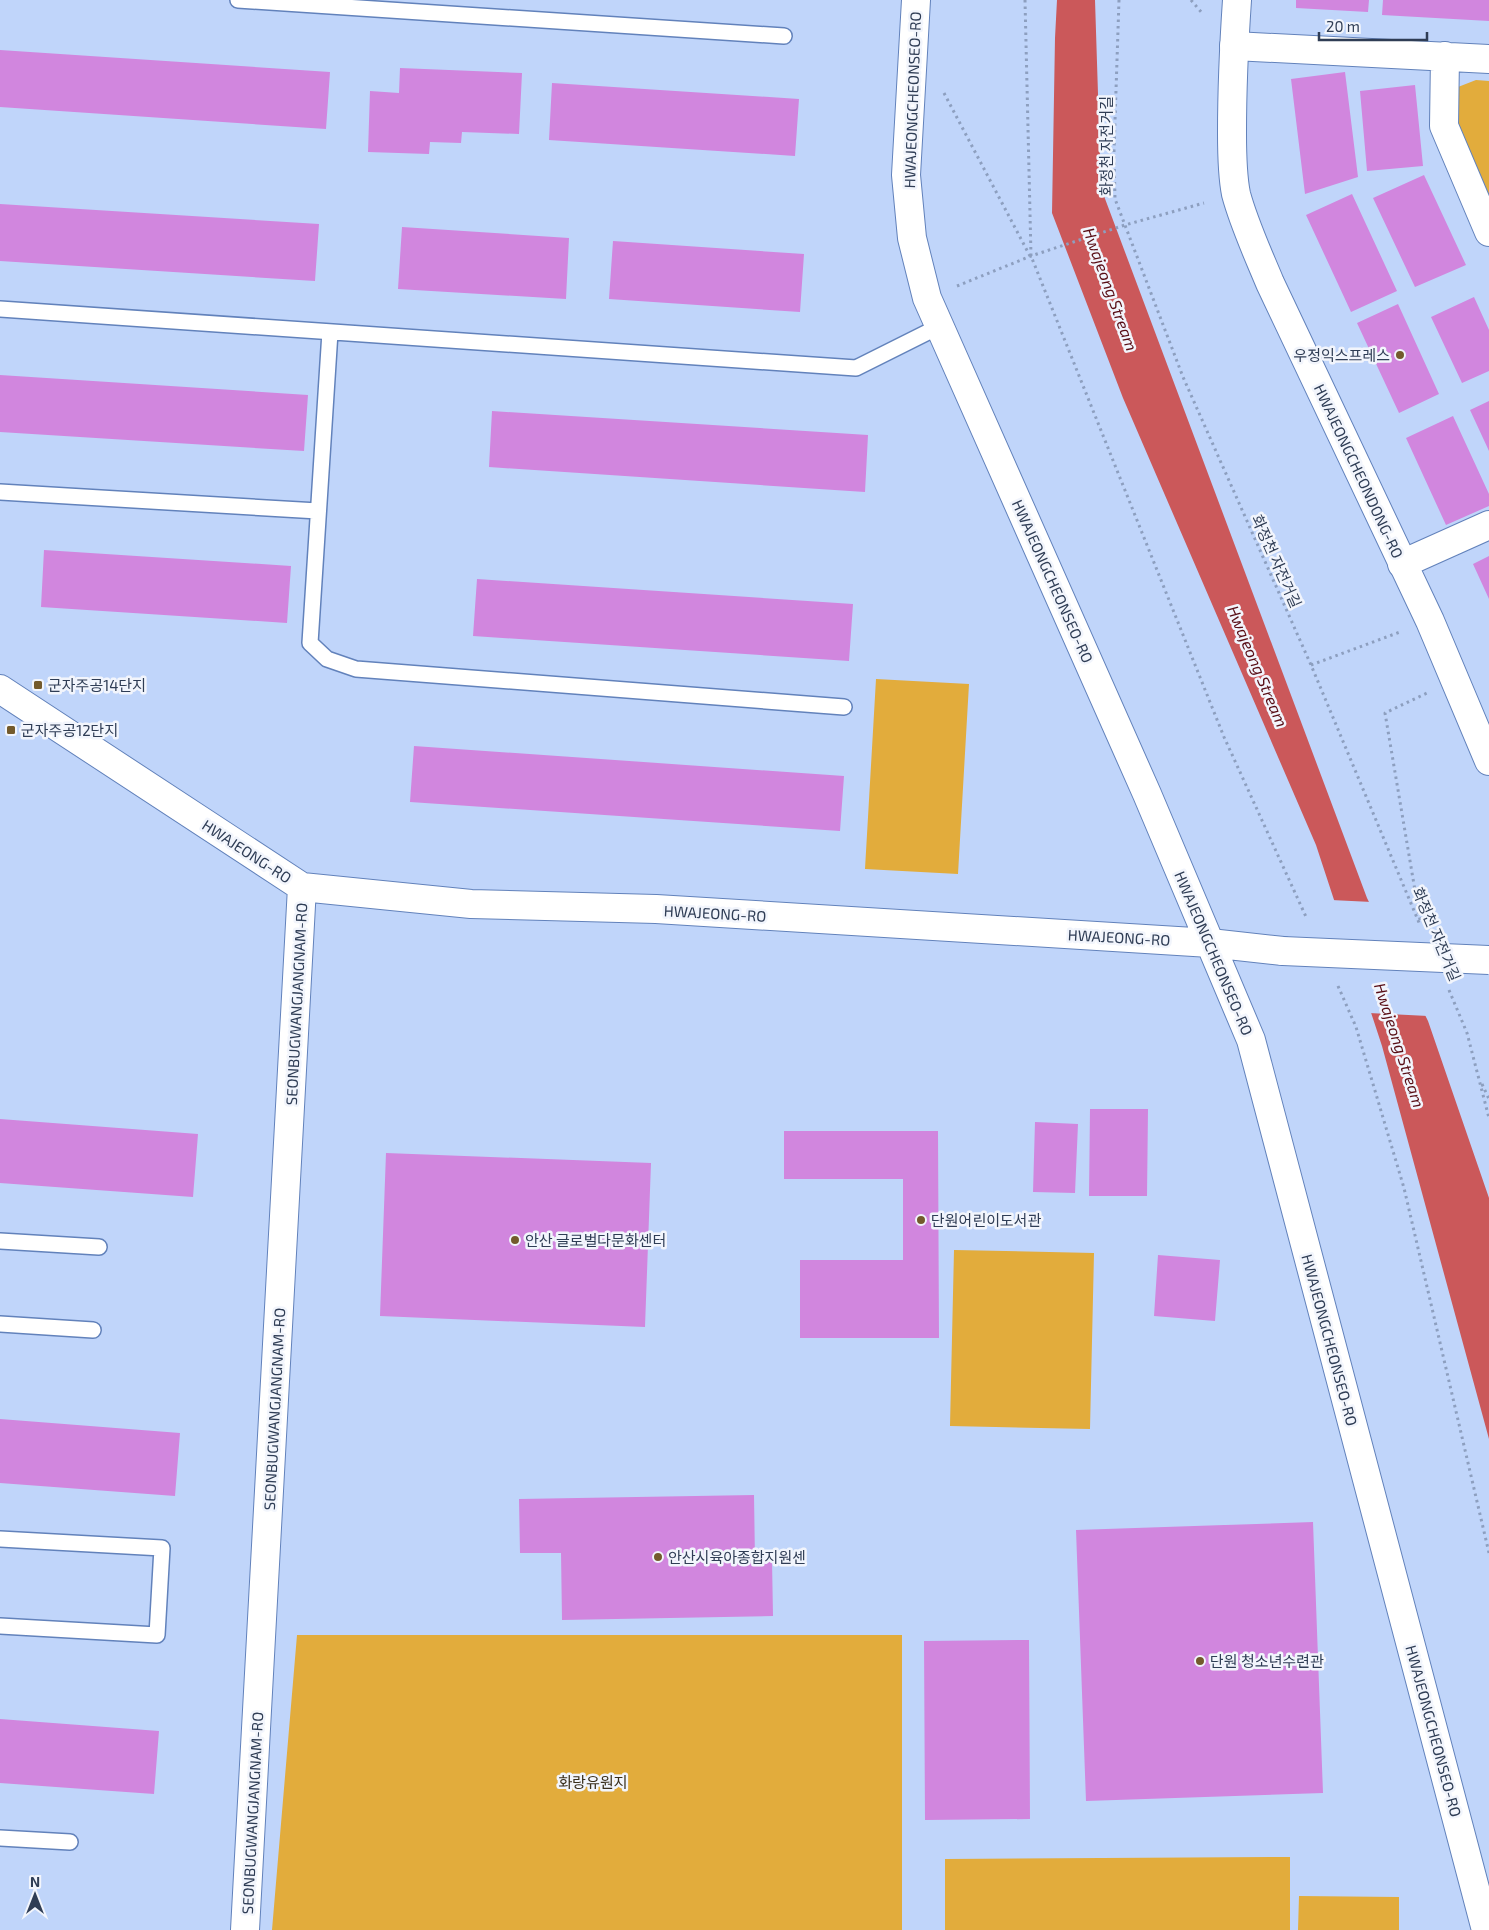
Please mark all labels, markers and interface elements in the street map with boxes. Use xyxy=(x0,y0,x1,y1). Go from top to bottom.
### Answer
scale bar xyxy=(1319,10,1426,42)
street label: HWAJEONGCHEONSEO-RO xyxy=(900,11,924,189)
text: 20 m xyxy=(1326,17,1360,35)
street label: 화정천 자전거길 xyxy=(1097,96,1115,196)
water label: Hwajeong Stream xyxy=(1079,225,1142,354)
place label: 우정익스프레스 xyxy=(1293,346,1390,364)
marker: 우정익스프레스 xyxy=(1394,349,1406,361)
street label: HWAJEONGCHEONDONG-RO xyxy=(1311,381,1407,561)
street label: HWAJEONGCHEONSEO-RO xyxy=(1009,497,1097,665)
street label: 화정천 자전거길 xyxy=(1248,512,1306,610)
water label: Hwajeong Stream xyxy=(1223,603,1292,730)
place label: 군자주공14단지 xyxy=(48,676,146,694)
marker: 군자주공14단지 xyxy=(32,679,44,691)
place label: 군자주공12단지 xyxy=(21,721,118,739)
marker: 군자주공12단지 xyxy=(5,724,17,736)
street label: HWAJEONG-RO xyxy=(199,815,295,887)
street label: HWAJEONGCHEONSEO-RO xyxy=(1171,868,1257,1038)
street label: 화정천 자전거길 xyxy=(1409,884,1465,984)
street label: HWAJEONG-RO xyxy=(663,901,767,925)
street label: SEONBUGWANGJANGNAM-RO xyxy=(282,902,310,1106)
street label: HWAJEONG-RO xyxy=(1067,925,1171,949)
water label: Hwajeong Stream xyxy=(1370,980,1429,1110)
place label: 단원어린이도서관 xyxy=(931,1211,1042,1229)
marker: 단원어린이도서관 xyxy=(915,1214,927,1226)
place label: 안산 글로벌다문화센터 xyxy=(525,1231,666,1249)
marker: 안산 글로벌다문화센터 xyxy=(509,1234,521,1246)
street label: HWAJEONGCHEONSEO-RO xyxy=(1298,1252,1362,1428)
street label: SEONBUGWANGJANGNAM-RO xyxy=(260,1307,288,1511)
place label: 안산시육아종합지원센 xyxy=(668,1548,806,1566)
marker: 안산시육아종합지원센 xyxy=(652,1551,664,1563)
street label: HWAJEONGCHEONSEO-RO xyxy=(1402,1643,1466,1819)
place label: 단원 청소년수련관 xyxy=(1210,1652,1324,1670)
marker: 단원 청소년수련관 xyxy=(1194,1655,1206,1667)
street label: SEONBUGWANGJANGNAM-RO xyxy=(238,1711,266,1915)
park label: 화랑유원지 xyxy=(558,1773,628,1791)
north arrow xyxy=(10,1870,60,1920)
text: N xyxy=(30,1873,40,1890)

